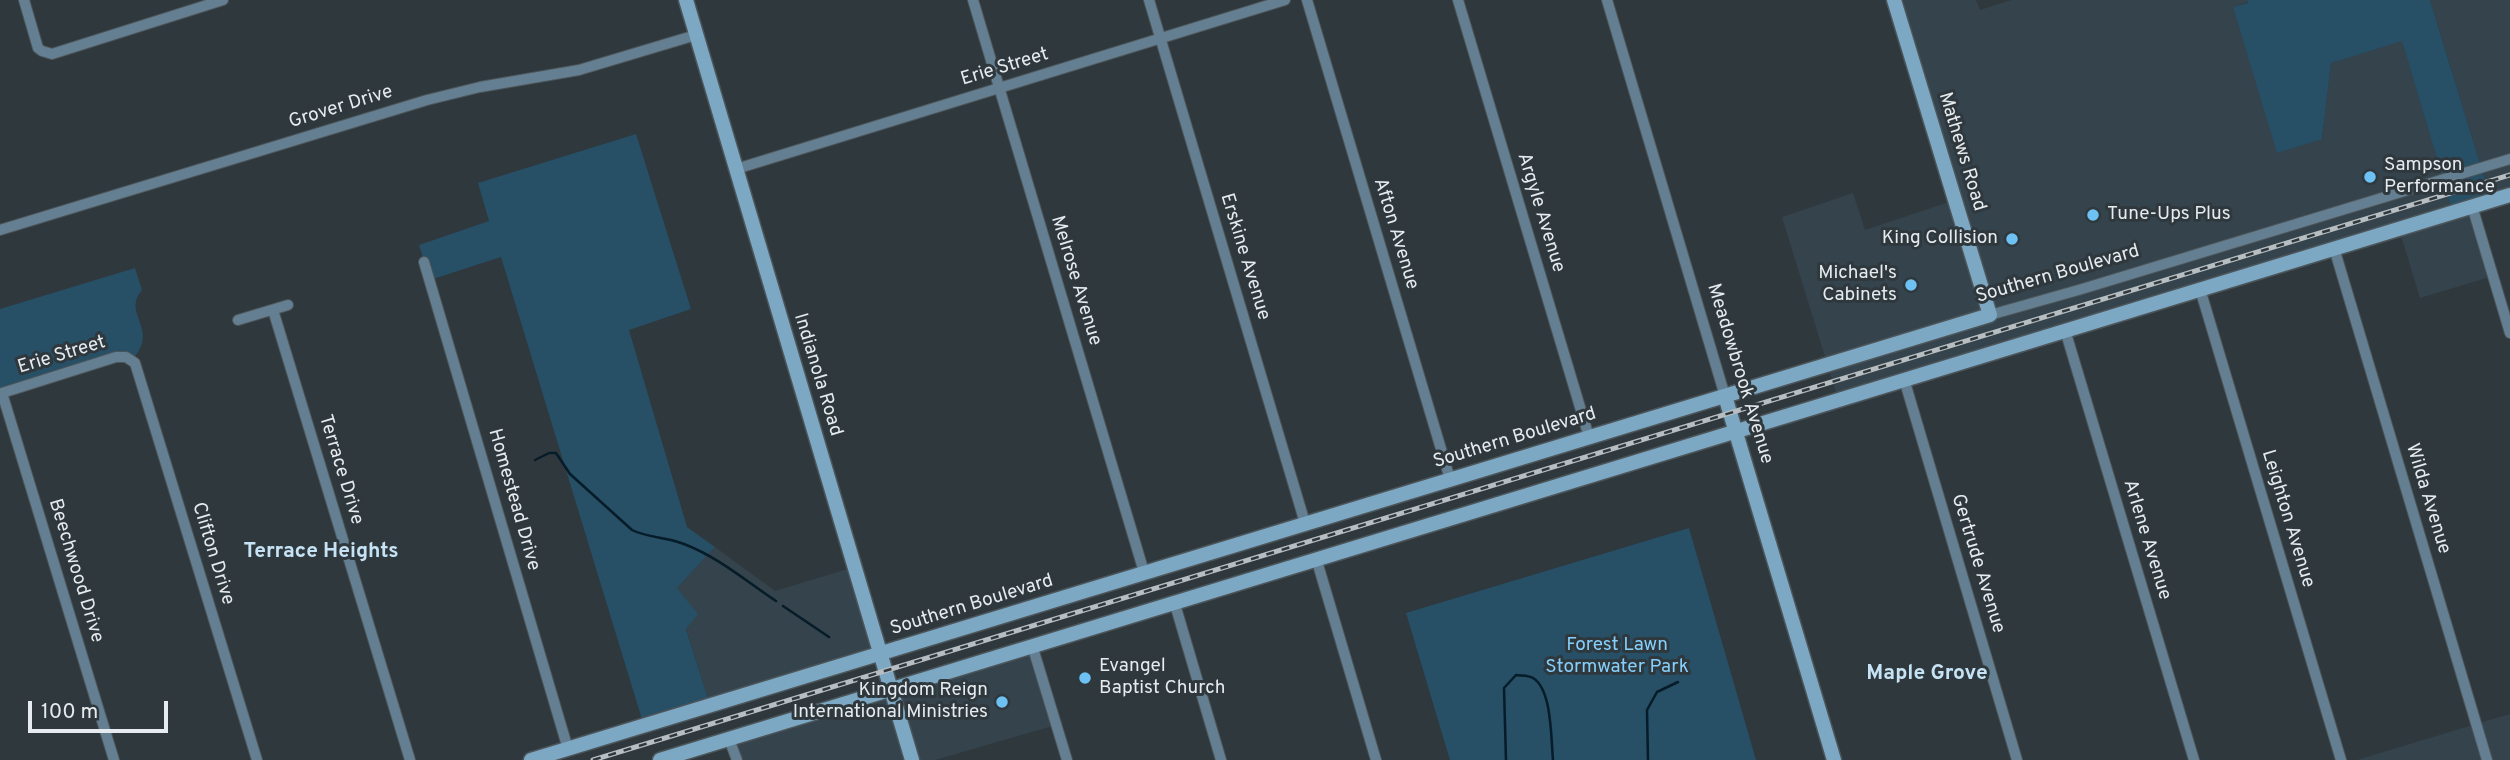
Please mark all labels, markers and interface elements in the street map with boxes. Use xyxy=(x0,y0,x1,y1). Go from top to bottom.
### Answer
street label: Erie Street xyxy=(958,44,1052,92)
street label: Grover Drive xyxy=(286,81,396,135)
street label: Mathews Road xyxy=(1932,90,1990,214)
street label: Argyle Avenue xyxy=(1511,150,1569,276)
place label: Sampson Performance xyxy=(2384,155,2495,199)
marker: Sampson Performance xyxy=(2362,169,2378,185)
street label: Afton Avenue xyxy=(1367,176,1423,292)
street label: Erskine Avenue xyxy=(1214,191,1274,323)
place label: Tune-Ups Plus xyxy=(2107,204,2231,226)
marker: Tune-Ups Plus xyxy=(2085,207,2101,223)
street label: Melrose Avenue xyxy=(1044,213,1106,349)
place label: King Collision xyxy=(1882,228,1998,250)
marker: King Collision xyxy=(2004,231,2020,247)
street label: Southern Boulevard xyxy=(1974,241,2142,309)
place label: Michael's Cabinets xyxy=(1818,263,1897,307)
marker: Michael's Cabinets xyxy=(1903,277,1919,293)
street label: Meadowbrook Avenue xyxy=(1701,281,1777,467)
street label: Indianola Road xyxy=(788,311,846,439)
street label: Erie Street xyxy=(15,332,109,380)
street label: Southern Boulevard xyxy=(1431,403,1599,475)
street label: Terrace Drive xyxy=(312,412,368,528)
street label: Homestead Drive xyxy=(482,426,544,574)
street label: Wilda Avenue xyxy=(2399,441,2455,557)
street label: Leighton Avenue xyxy=(2255,447,2319,591)
street label: Arlene Avenue xyxy=(2117,477,2175,603)
street label: Gertrude Avenue xyxy=(1945,492,2009,636)
street label: Beechwood Drive xyxy=(42,496,108,646)
street label: Clifton Drive xyxy=(186,500,238,608)
district label: Terrace Heights xyxy=(243,540,399,566)
street label: Southern Boulevard xyxy=(888,570,1056,642)
park label: Forest Lawn Stormwater Park xyxy=(1545,635,1689,679)
place label: Evangel Baptist Church xyxy=(1099,656,1225,700)
district label: Maple Grove xyxy=(1866,662,1988,688)
marker: Evangel Baptist Church xyxy=(1077,670,1093,686)
place label: Kingdom Reign International Ministries xyxy=(793,680,988,724)
scale bar xyxy=(32,686,172,730)
marker: Kingdom Reign International Ministries xyxy=(994,694,1010,710)
text: 100 m xyxy=(41,699,98,726)

